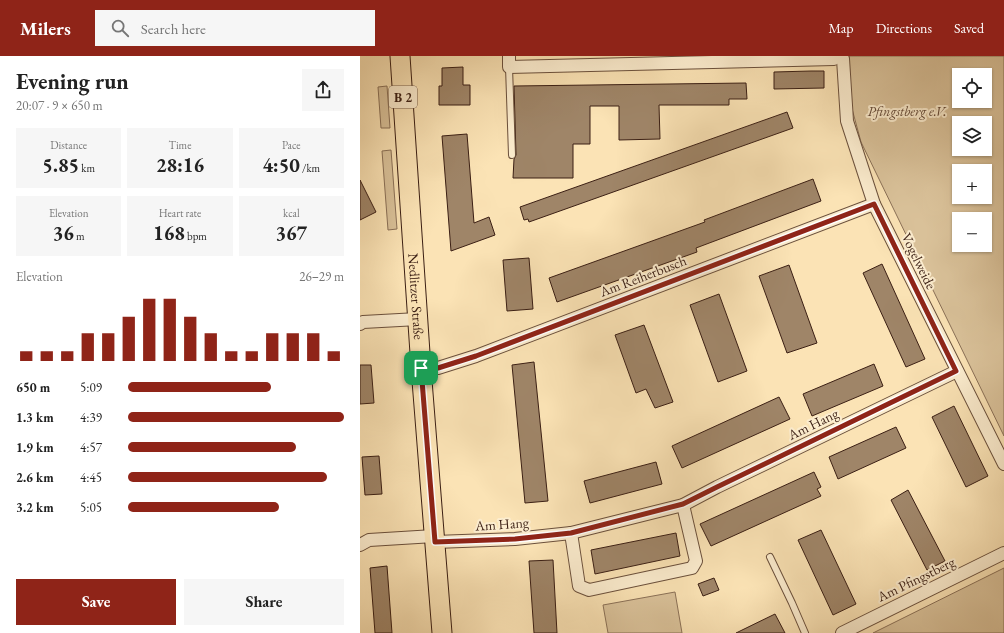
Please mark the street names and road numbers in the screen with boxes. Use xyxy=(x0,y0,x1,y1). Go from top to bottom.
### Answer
road number: B 2 xyxy=(389,86,417,108)
street label: Vogelweide xyxy=(898,230,941,293)
street label: Am Reiherbusch xyxy=(596,251,689,301)
street label: Nedlitzer Straße xyxy=(404,253,428,341)
street label: Am Hang xyxy=(784,404,842,444)
street label: Am Hang xyxy=(474,513,530,535)
street label: Am Pfingstberg xyxy=(873,552,959,606)

